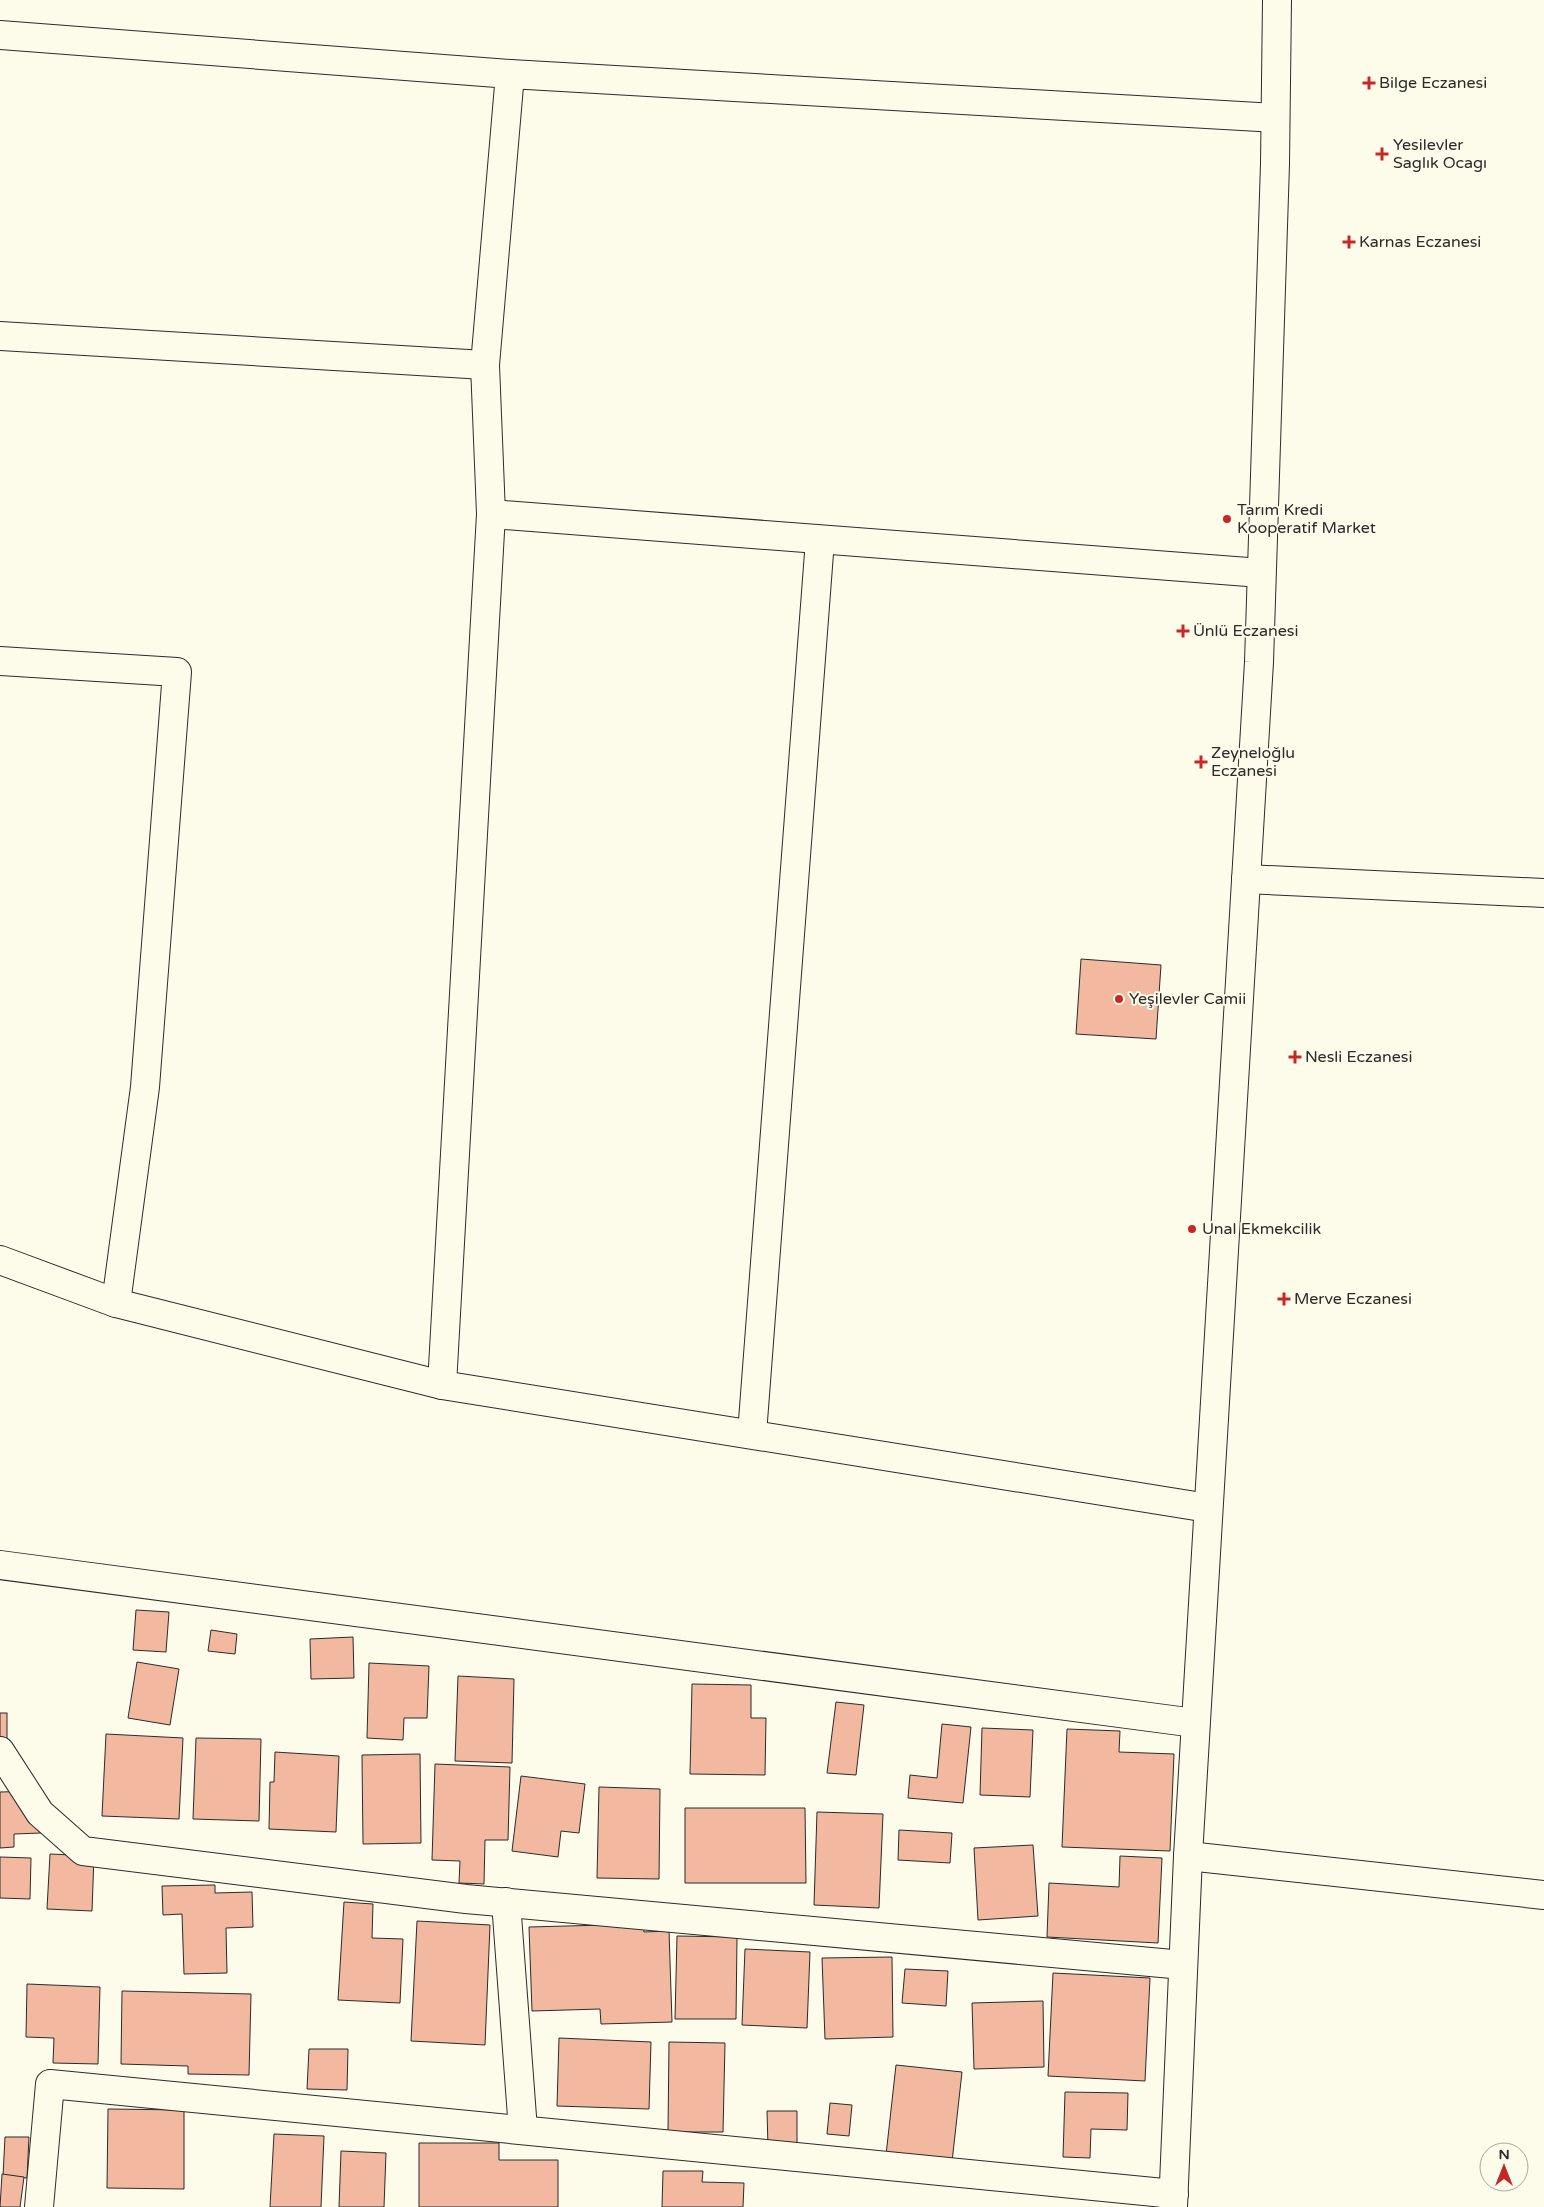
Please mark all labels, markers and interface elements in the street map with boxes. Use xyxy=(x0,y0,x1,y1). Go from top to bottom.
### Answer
place label: Bilge Eczanesi xyxy=(1379,73,1487,93)
marker: Bilge Eczanesi xyxy=(1363,77,1375,89)
place label: Yesilevler Saglık Ocagı xyxy=(1393,135,1487,173)
marker: Yesilevler Saglık Ocagı xyxy=(1375,147,1389,161)
place label: Karnas Eczanesi xyxy=(1359,232,1481,252)
marker: Karnas Eczanesi xyxy=(1343,236,1355,248)
place label: Tarım Kredi Kooperatif Market xyxy=(1237,500,1376,538)
marker: Tarım Kredi Kooperatif Market xyxy=(1221,513,1233,525)
place label: Ünlü Eczanesi xyxy=(1193,621,1298,641)
marker: Ünlü Eczanesi xyxy=(1177,625,1189,637)
place label: Zeyneloğlu Eczanesi xyxy=(1211,743,1295,781)
marker: Zeyneloğlu Eczanesi xyxy=(1195,756,1207,768)
place label: Yeşilevler Camii xyxy=(1129,989,1246,1009)
marker: Yeşilevler Camii xyxy=(1113,993,1125,1005)
place label: Nesli Eczanesi xyxy=(1305,1047,1412,1067)
marker: Nesli Eczanesi xyxy=(1289,1051,1301,1063)
place label: Unal Ekmekcilik xyxy=(1202,1219,1321,1239)
marker: Unal Ekmekcilik xyxy=(1186,1223,1198,1235)
place label: Merve Eczanesi xyxy=(1294,1289,1412,1309)
marker: Merve Eczanesi xyxy=(1278,1293,1290,1305)
north arrow xyxy=(1479,2142,1529,2192)
text: N xyxy=(1498,2146,1510,2163)

